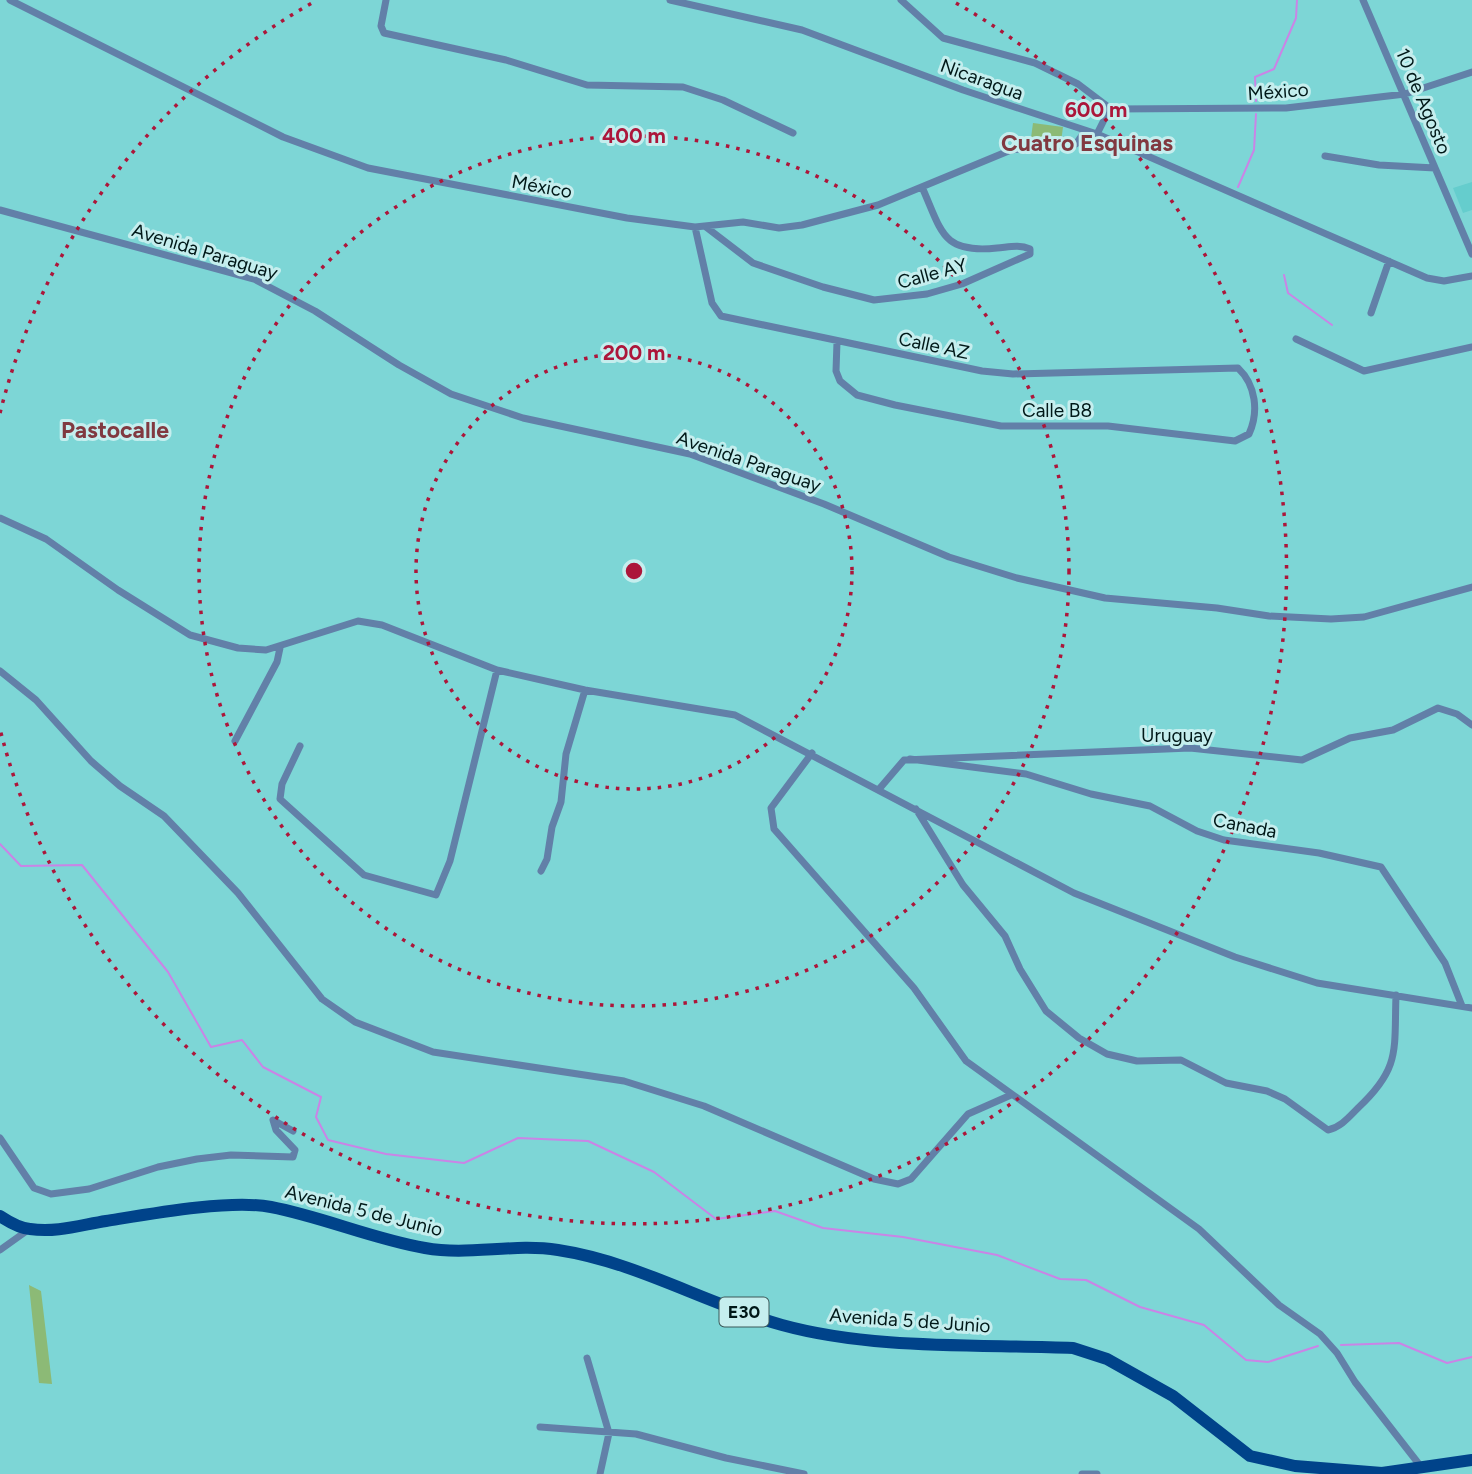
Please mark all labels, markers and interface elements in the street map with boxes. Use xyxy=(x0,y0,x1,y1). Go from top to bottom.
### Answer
street label: 10 de Agosto xyxy=(1391,45,1456,158)
street label: Nicaragua xyxy=(937,54,1026,105)
street label: México xyxy=(1247,78,1309,105)
text: 600 m xyxy=(1065,97,1127,122)
text: 400 m xyxy=(602,123,666,148)
district label: Cuatro Esquinas xyxy=(1001,129,1173,157)
street label: México xyxy=(510,170,574,203)
street label: Avenida Paraguay xyxy=(129,218,280,285)
street label: Calle AY xyxy=(895,253,970,294)
street label: Calle AZ xyxy=(896,327,971,364)
text: 200 m xyxy=(603,340,665,365)
street label: Calle B8 xyxy=(1022,399,1092,422)
district label: Pastocalle xyxy=(61,416,169,444)
street label: Avenida Paraguay xyxy=(674,426,824,497)
centre of rings xyxy=(622,559,646,583)
street label: Uruguay xyxy=(1141,724,1213,747)
street label: Canada xyxy=(1211,808,1279,843)
street label: Avenida 5 de Junio xyxy=(283,1180,445,1241)
road number: E30 xyxy=(720,1297,768,1326)
street label: Avenida 5 de Junio xyxy=(829,1303,991,1338)

